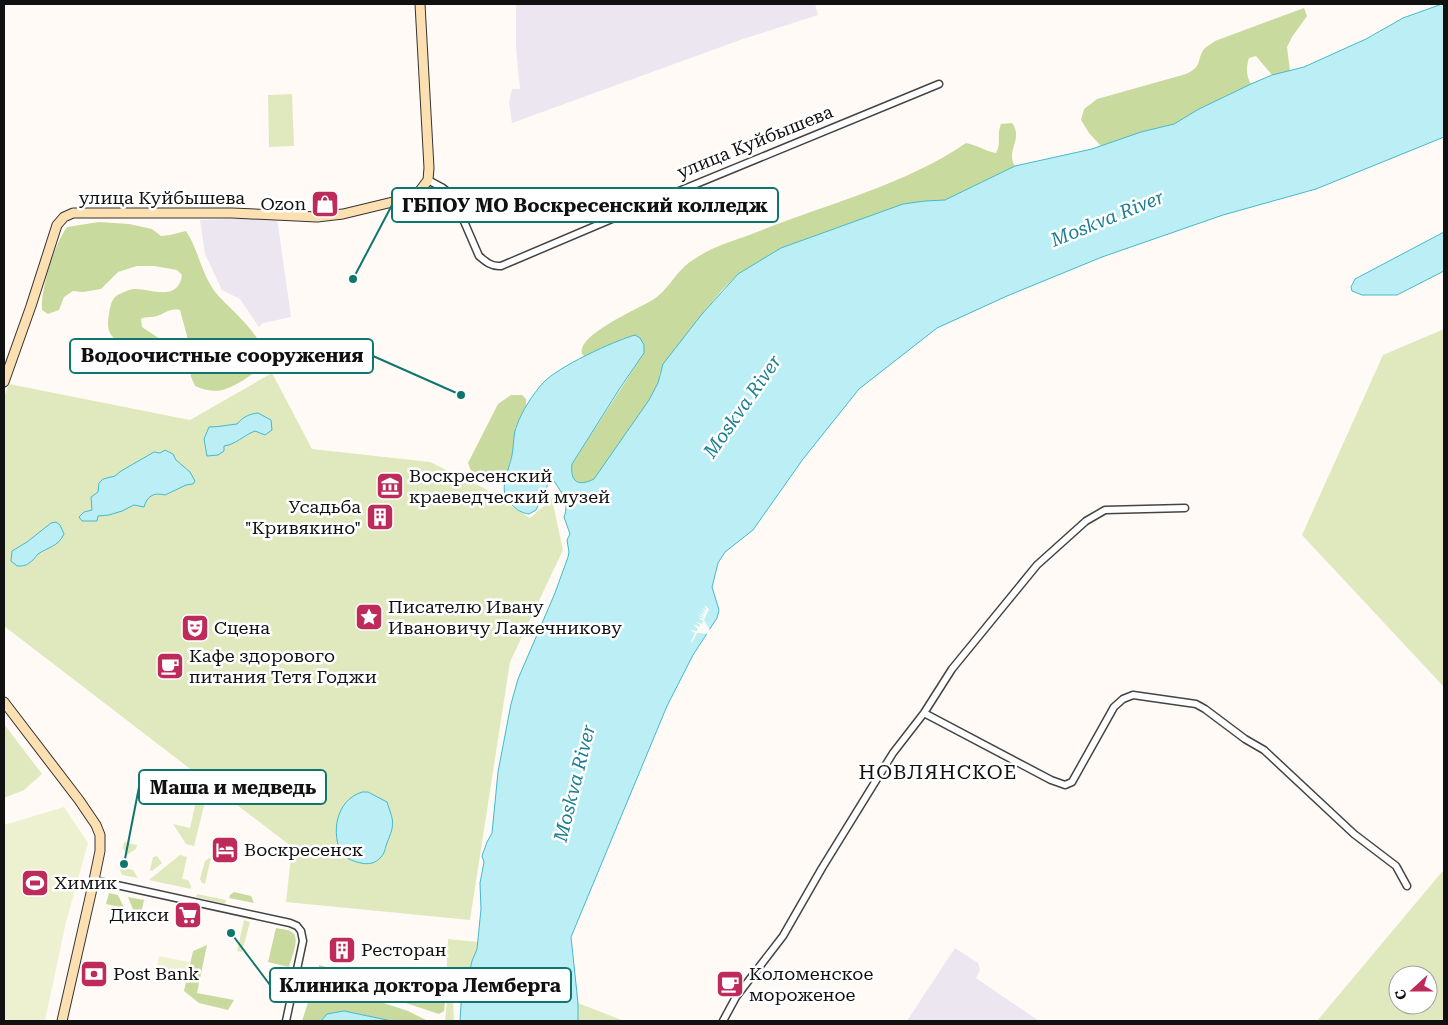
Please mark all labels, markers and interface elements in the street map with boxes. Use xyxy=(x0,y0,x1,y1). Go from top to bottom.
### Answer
street label: улица Куйбышева xyxy=(674,101,836,182)
water label: Moskva River xyxy=(1046,185,1167,252)
street label: улица Куйбышева xyxy=(79,187,245,208)
callout: ГБПОУ МО Воскресенский колледж xyxy=(392,188,778,222)
shop icon: Ozon xyxy=(310,189,340,219)
place label: Ozon xyxy=(261,193,306,214)
text: ГБПОУ МО Воскресенский колледж xyxy=(402,194,768,217)
callout: Водоочистные сооружения xyxy=(70,339,373,373)
text: Водоочистные сооружения xyxy=(81,344,363,367)
water label: Moskva River xyxy=(698,350,786,463)
place label: Воскресенский краеведческий музей xyxy=(409,465,610,507)
museum icon: Воскресенский краеведческий музей xyxy=(375,471,405,501)
place label: Усадьба "Кривякино" xyxy=(245,496,361,538)
building icon: Усадьба "Кривякино" xyxy=(365,502,395,532)
place label: Писателю Ивану Ивановичу Лажечникову xyxy=(388,596,622,638)
place icon: Писателю Ивану Ивановичу Лажечникову xyxy=(354,602,384,632)
theatre icon: Сцена xyxy=(180,613,210,643)
place label: Сцена xyxy=(214,617,270,638)
place label: Кафе здорового питания Тетя Годжи xyxy=(189,645,377,687)
cafe icon: Кафе здорового питания Тетя Годжи xyxy=(155,651,185,681)
water label: Moskva River xyxy=(549,722,600,845)
district label: НОВЛЯНСКОЕ xyxy=(859,760,1017,784)
callout: Маша и медведь xyxy=(139,770,326,804)
text: Маша и медведь xyxy=(150,776,316,799)
hotel icon: Воскресенск xyxy=(210,835,240,865)
place label: Воскресенск xyxy=(244,839,363,860)
sports icon: Химик xyxy=(20,868,50,898)
place label: Химик xyxy=(54,872,117,893)
supermarket icon: Дикси xyxy=(173,900,203,930)
place label: Дикси xyxy=(110,904,169,925)
building icon: Ресторан xyxy=(327,935,357,965)
place label: Ресторан xyxy=(361,939,447,960)
bank icon: Post Bank xyxy=(79,959,109,989)
place label: Post Bank xyxy=(113,963,200,984)
place label: Коломенское мороженое xyxy=(749,963,873,1005)
north arrow xyxy=(1388,965,1438,1015)
callout: Клиника доктора Лемберга xyxy=(270,968,571,1002)
cafe icon: Коломенское мороженое xyxy=(715,969,745,999)
text: Клиника доктора Лемберга xyxy=(279,974,561,997)
text: С xyxy=(1392,987,1410,1002)

